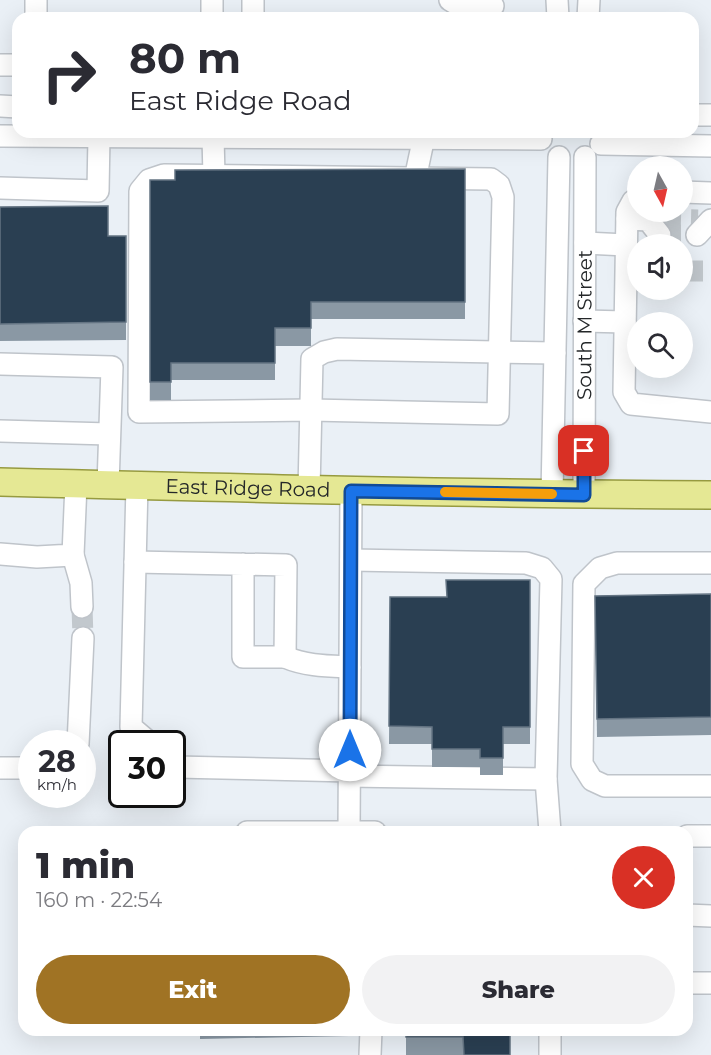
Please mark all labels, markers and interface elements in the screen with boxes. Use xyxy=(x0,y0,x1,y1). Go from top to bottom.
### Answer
text: 80 m xyxy=(129,32,241,84)
icon: right xyxy=(30,36,108,114)
text: East Ridge Road xyxy=(129,84,352,117)
north arrow xyxy=(627,156,693,222)
map controls xyxy=(627,156,693,378)
button: sound xyxy=(627,234,693,300)
street label: South M Street xyxy=(572,250,597,400)
button: search xyxy=(627,312,693,378)
pin xyxy=(558,425,609,476)
icon: arrive xyxy=(567,434,600,467)
street label: East Ridge Road xyxy=(165,474,331,502)
position arrow xyxy=(318,718,382,782)
speed limit sign: 30 xyxy=(108,730,186,808)
text: 28 xyxy=(38,743,76,780)
text: km/h xyxy=(37,775,77,794)
text: 1 min xyxy=(36,843,135,887)
button: close xyxy=(612,846,675,909)
text: 160 m · 22:54 xyxy=(36,888,162,912)
button: Exit xyxy=(36,955,350,1024)
button: Share xyxy=(362,955,675,1024)

